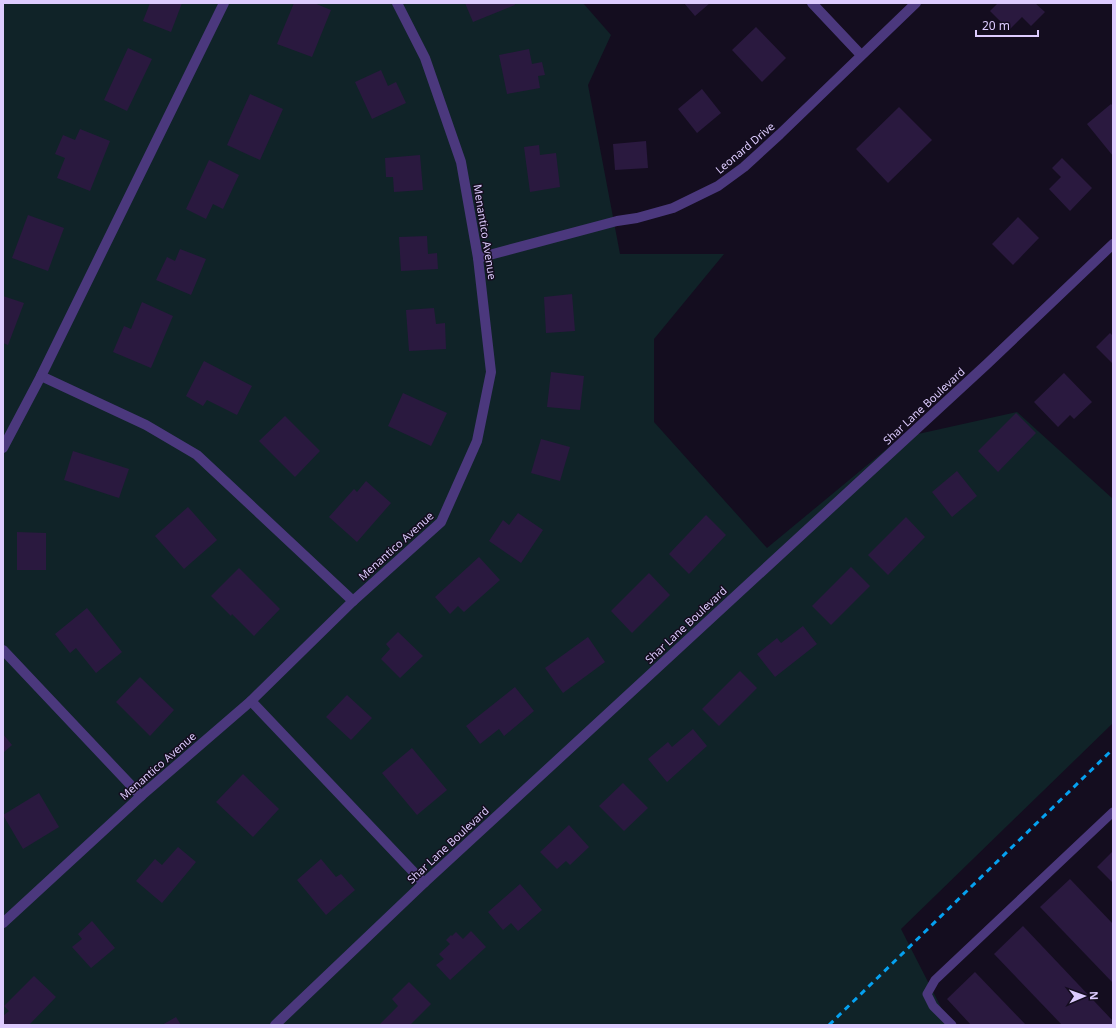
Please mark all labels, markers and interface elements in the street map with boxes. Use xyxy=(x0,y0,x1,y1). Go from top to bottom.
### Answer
scale bar xyxy=(976,12,1038,38)
text: 20 m xyxy=(982,17,1010,34)
street label: Leonard Drive xyxy=(712,118,777,177)
street label: Menantico Avenue xyxy=(471,183,500,281)
street label: Shar Lane Boulevard xyxy=(880,364,968,447)
street label: Menantico Avenue xyxy=(355,508,436,583)
street label: Shar Lane Boulevard xyxy=(642,583,730,666)
street label: Menantico Avenue xyxy=(116,728,199,803)
street label: Shar Lane Boulevard xyxy=(404,803,492,886)
north arrow xyxy=(1064,976,1104,1016)
text: N xyxy=(1087,991,1102,1000)

